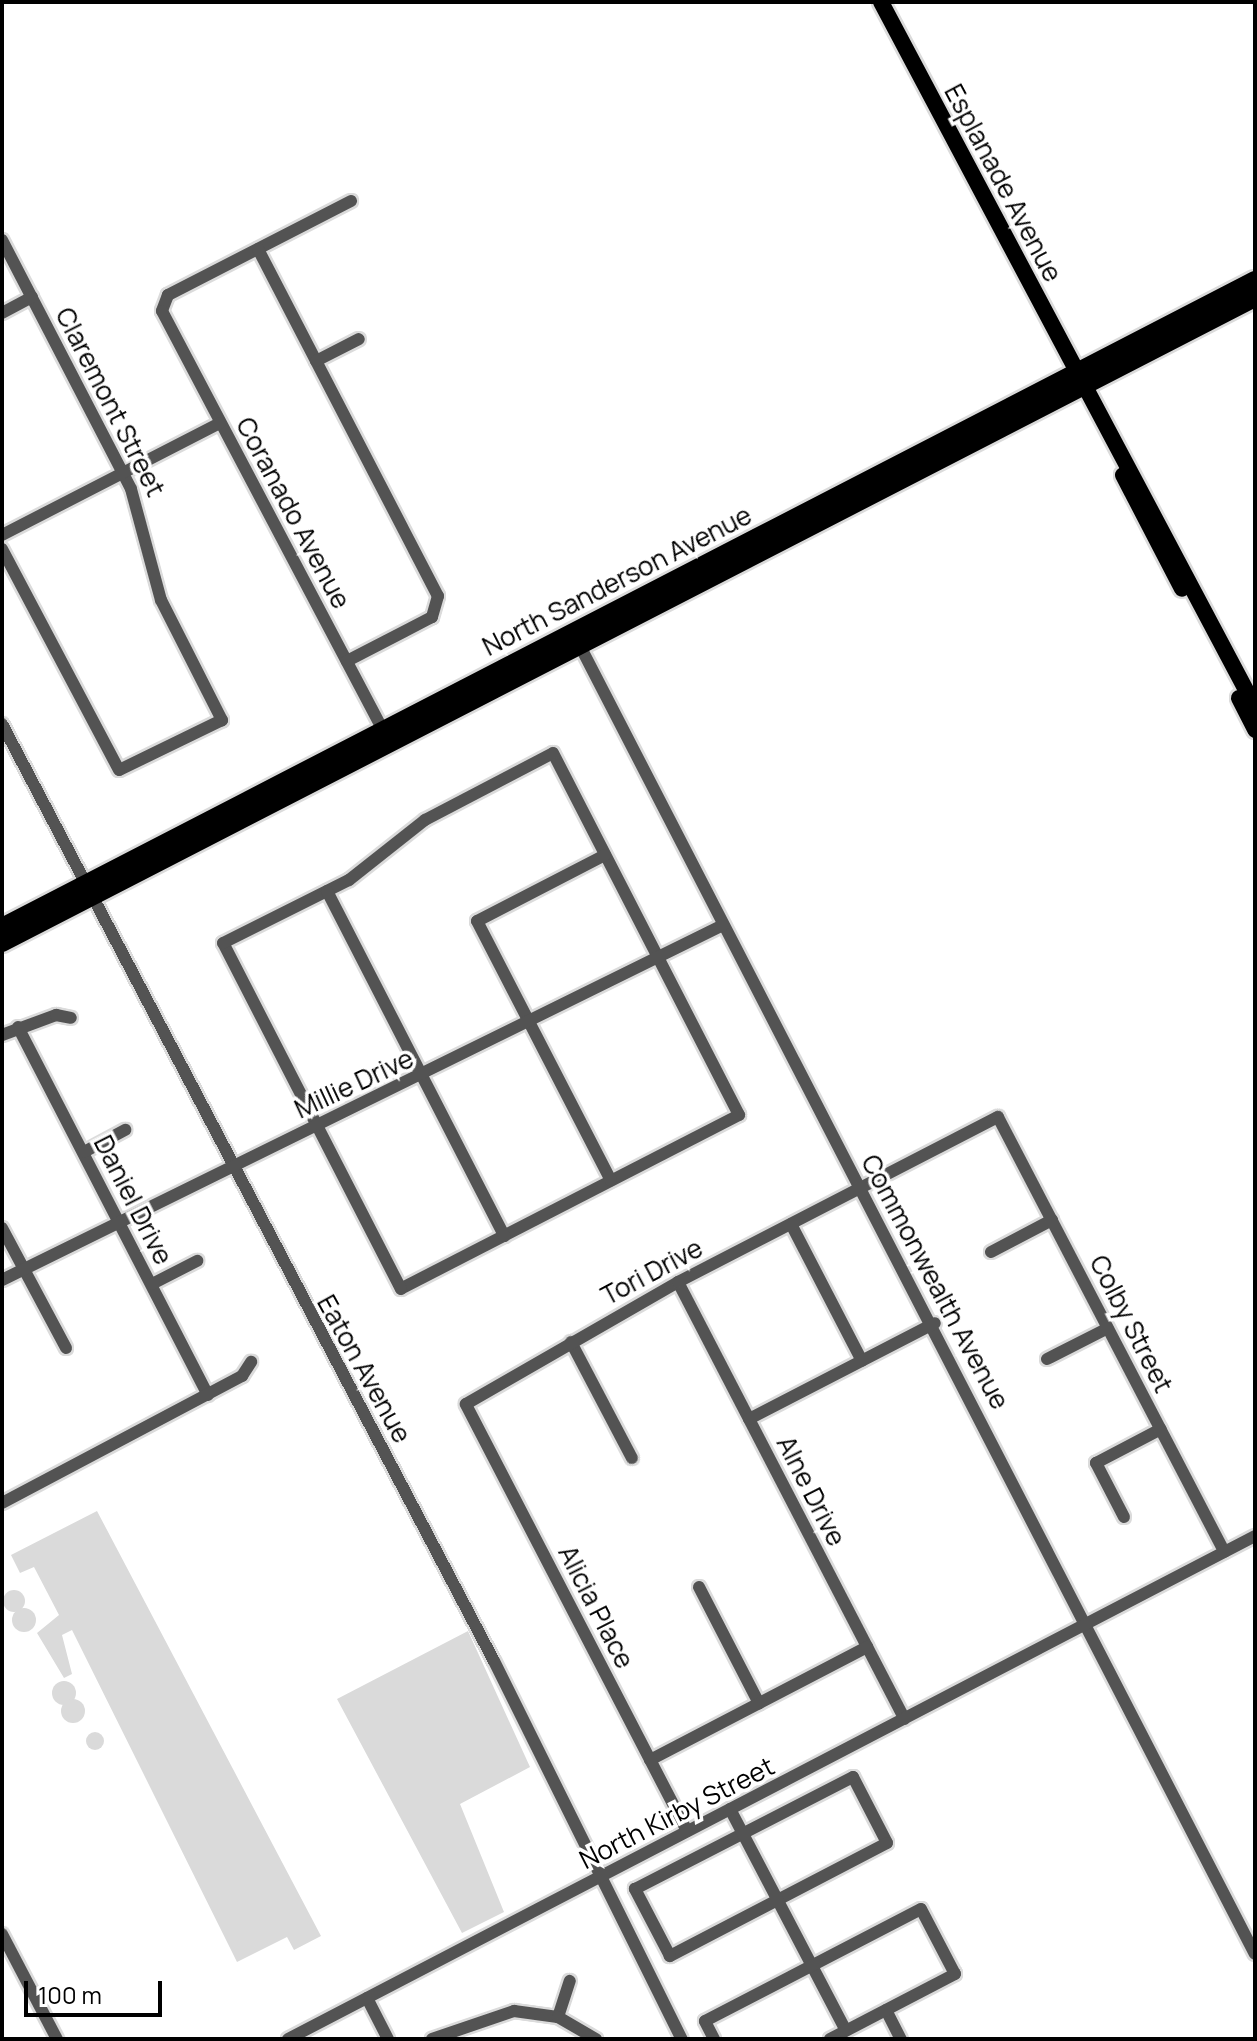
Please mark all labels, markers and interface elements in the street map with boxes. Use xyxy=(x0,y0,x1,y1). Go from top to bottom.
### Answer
street label: Esplanade Avenue xyxy=(938,79,1068,287)
street label: Claremont Street xyxy=(49,302,171,502)
street label: Coranado Avenue xyxy=(229,412,357,614)
street label: North Sanderson Avenue xyxy=(477,500,757,662)
street label: Millie Drive xyxy=(290,1043,418,1125)
street label: Daniel Drive xyxy=(87,1130,179,1270)
street label: Commonwealth Avenue xyxy=(855,1149,1015,1415)
street label: Tori Drive xyxy=(596,1232,708,1312)
street label: Colby Street xyxy=(1083,1250,1179,1398)
street label: Eaton Avenue xyxy=(311,1290,417,1448)
street label: Alne Drive xyxy=(770,1431,852,1551)
street label: Alicia Place xyxy=(552,1540,640,1674)
street label: North Kirby Street xyxy=(574,1750,780,1876)
scale bar xyxy=(28,1965,166,2015)
text: 100 m xyxy=(38,1978,102,2011)

